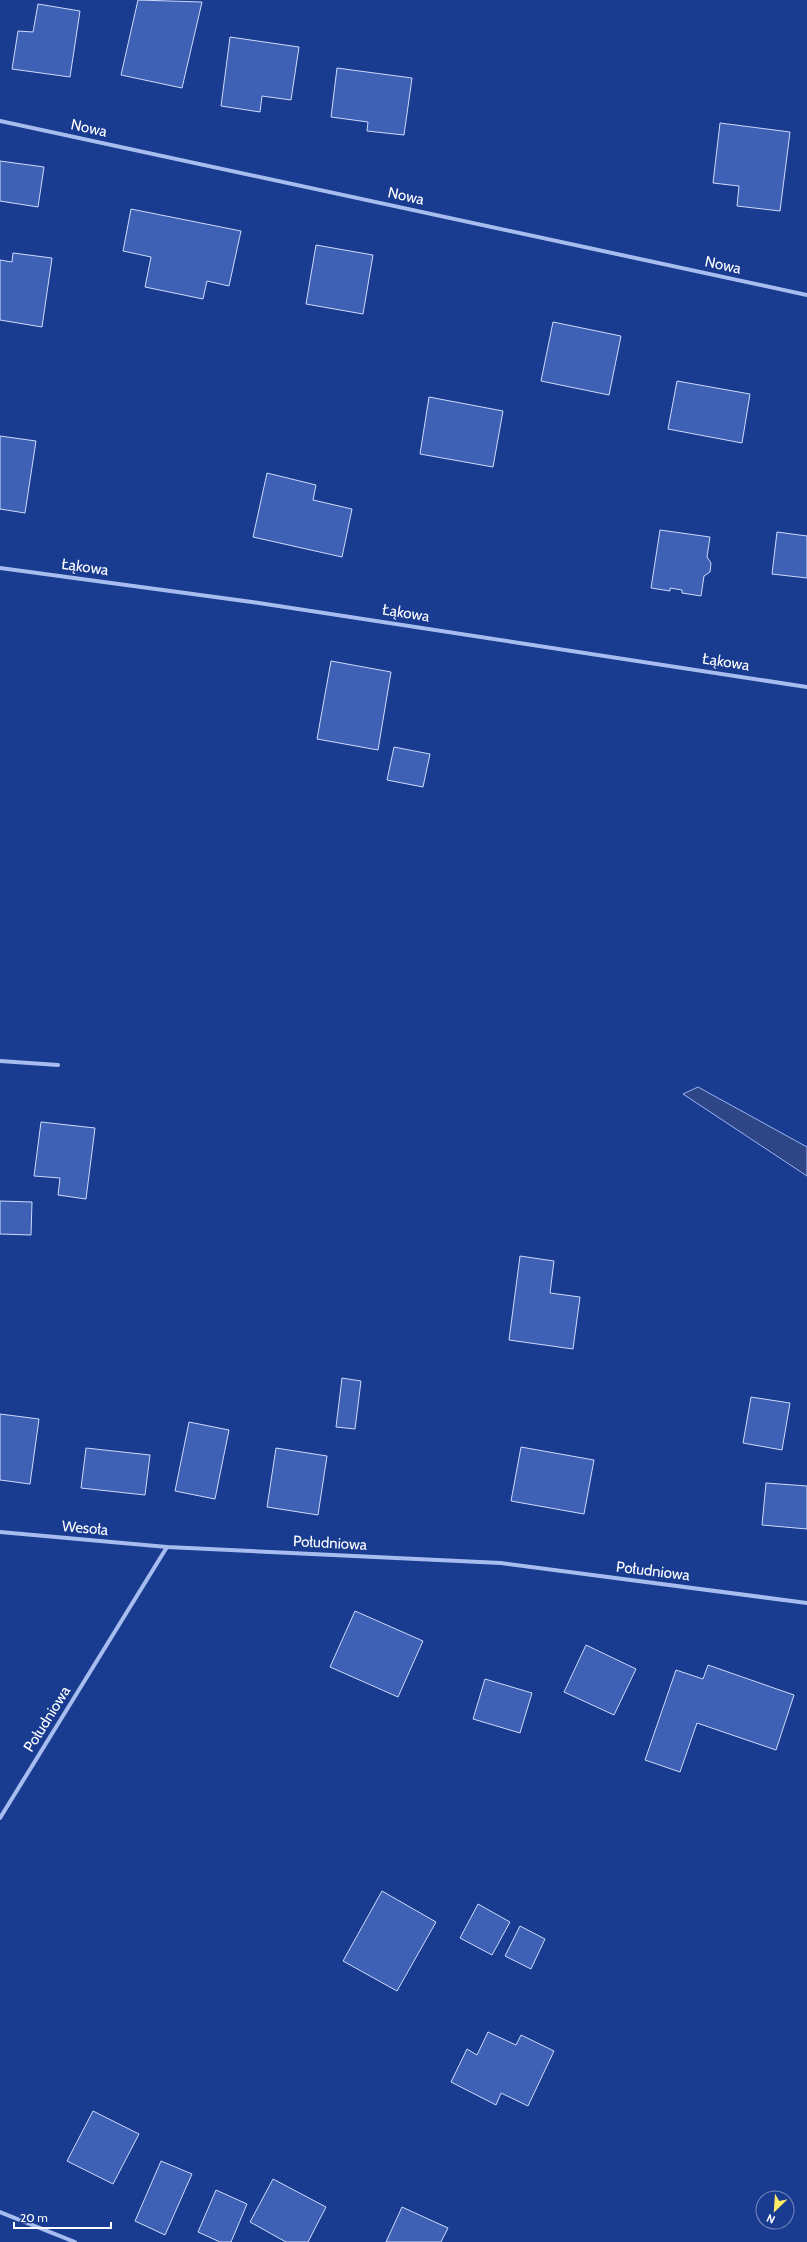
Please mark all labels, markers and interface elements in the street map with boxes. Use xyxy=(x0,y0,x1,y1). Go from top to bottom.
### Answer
street label: Nowa xyxy=(69,115,110,141)
street label: Nowa xyxy=(386,183,427,209)
street label: Nowa xyxy=(703,252,744,278)
street label: Łąkowa xyxy=(60,555,110,579)
street label: Łąkowa xyxy=(381,600,432,626)
street label: Łąkowa xyxy=(701,649,752,675)
street label: Wesoła xyxy=(61,1517,110,1539)
street label: Południowa xyxy=(293,1532,368,1554)
street label: Południowa xyxy=(615,1558,692,1585)
street label: Południowa xyxy=(20,1682,75,1755)
north arrow xyxy=(755,2190,795,2230)
scale bar xyxy=(14,2204,111,2230)
text: 20 m xyxy=(20,2210,48,2225)
text: N xyxy=(764,2211,777,2227)

